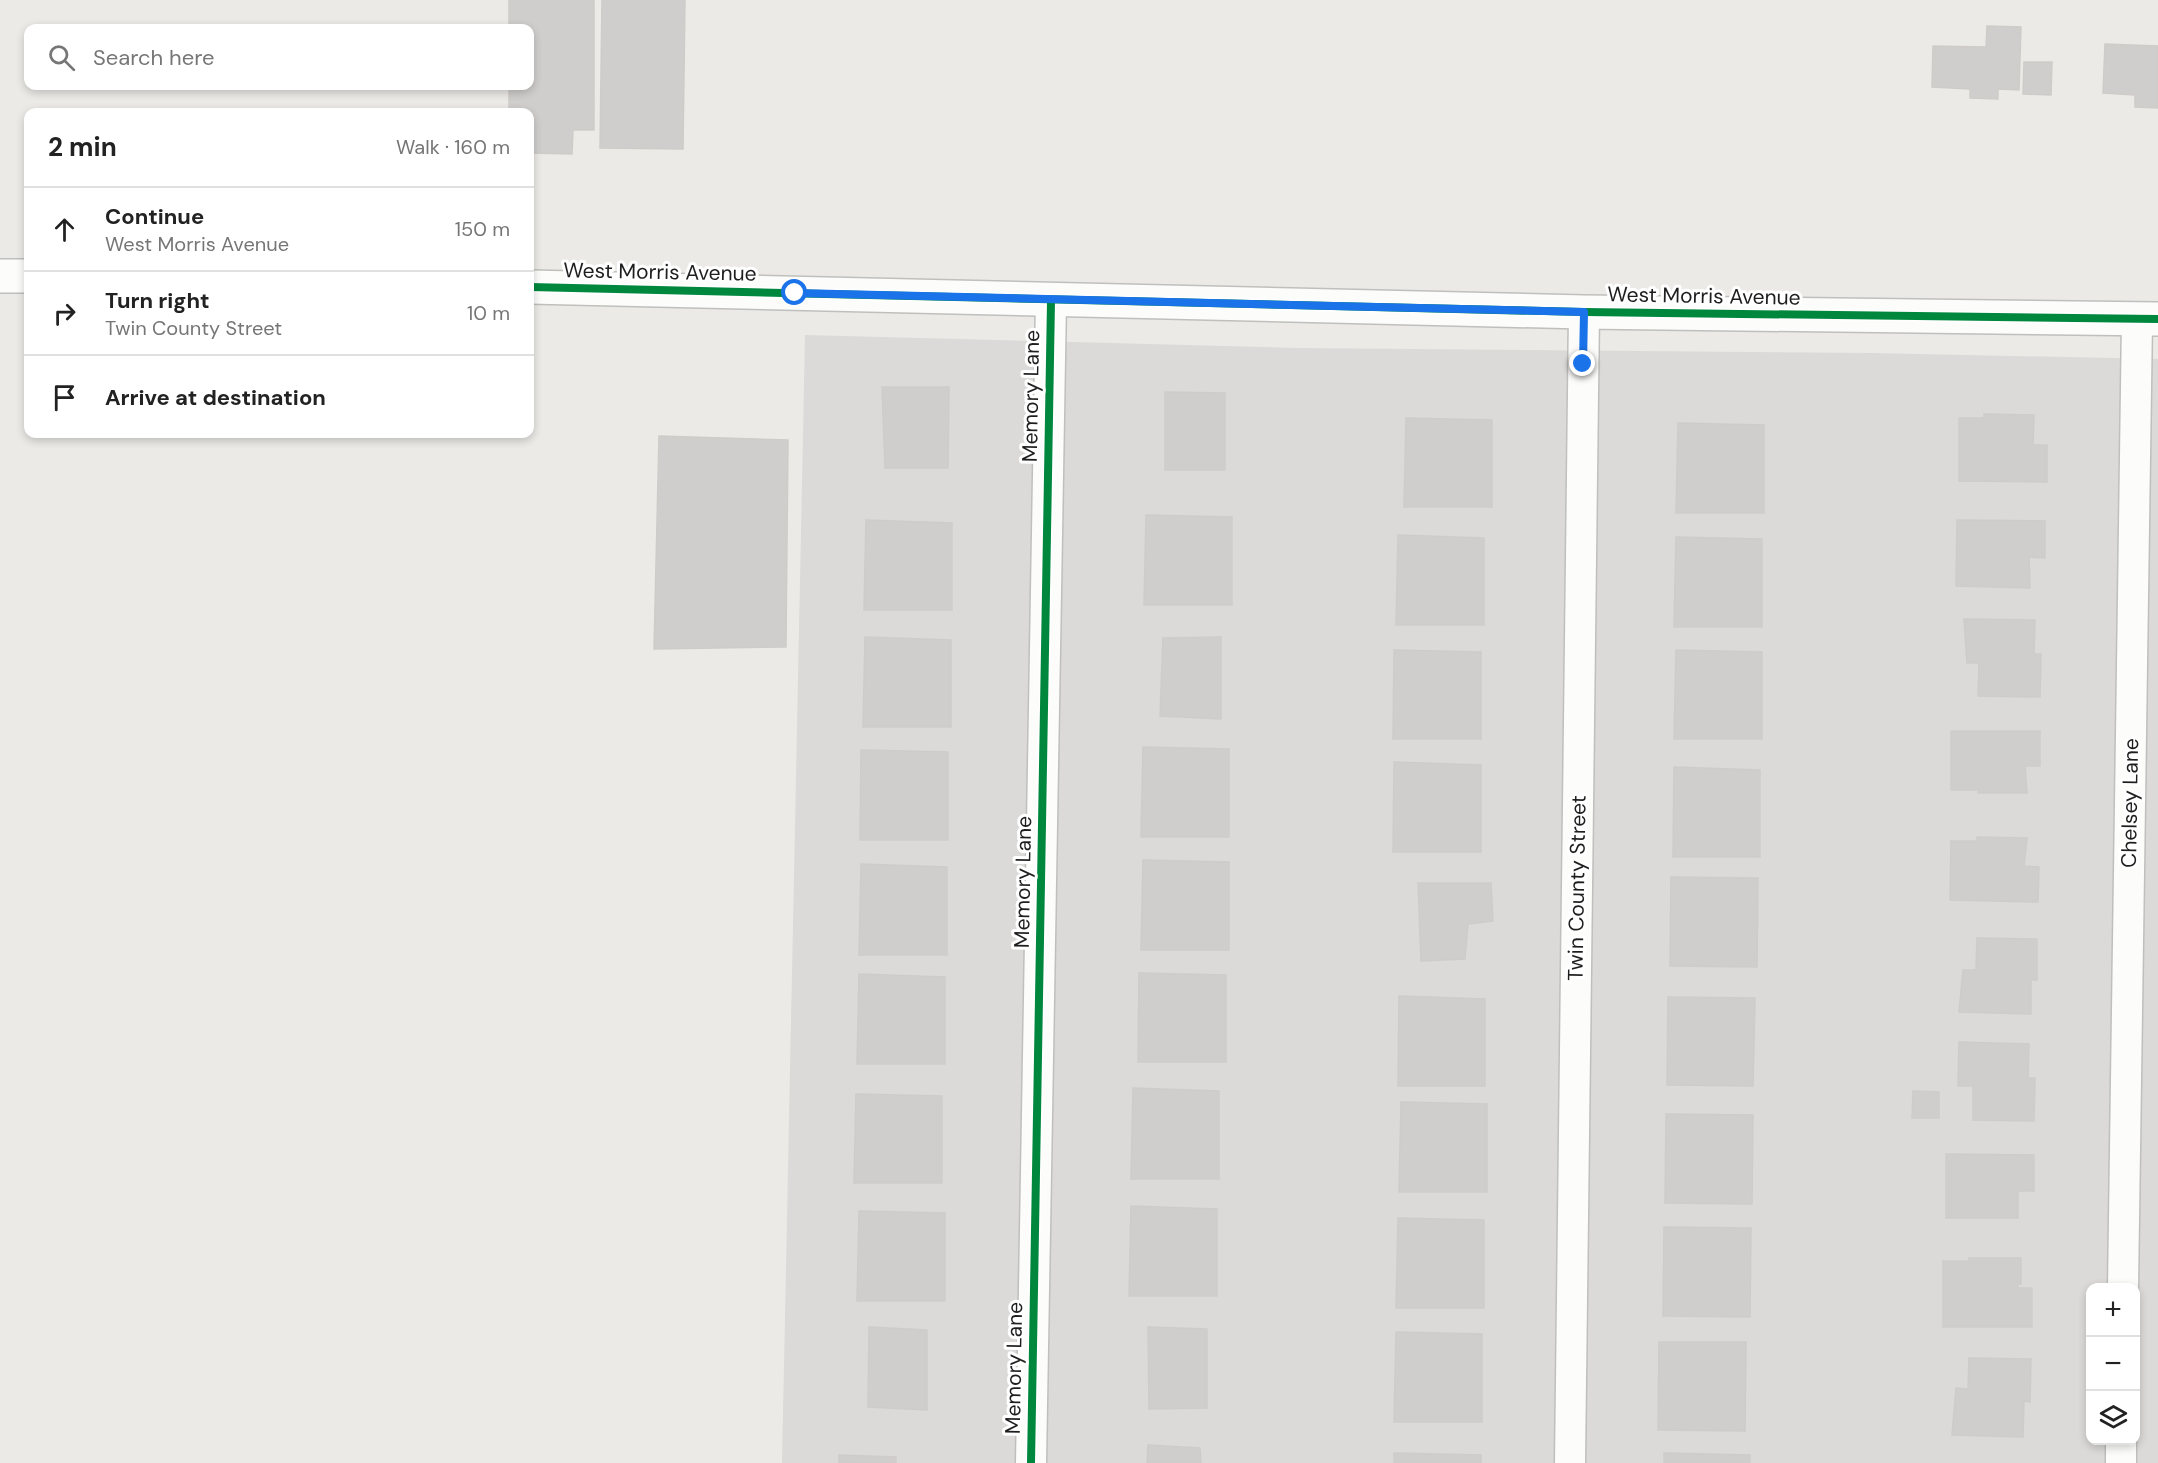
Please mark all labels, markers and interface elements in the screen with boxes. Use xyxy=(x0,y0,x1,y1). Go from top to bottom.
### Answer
search box xyxy=(24,24,534,90)
icon: search xyxy=(45,41,78,74)
text: Search here xyxy=(93,43,214,72)
text: 2 min xyxy=(48,130,117,164)
text: Walk · 160 m xyxy=(396,134,510,160)
text: Continue xyxy=(105,202,204,231)
icon: ahead xyxy=(48,213,81,246)
text: 150 m xyxy=(455,216,510,242)
text: West Morris Avenue xyxy=(105,231,289,257)
street label: West Morris Avenue xyxy=(563,256,757,288)
route start xyxy=(781,279,807,305)
street label: West Morris Avenue xyxy=(1607,280,1801,312)
text: Turn right xyxy=(105,286,210,315)
icon: right xyxy=(48,297,81,330)
text: 10 m xyxy=(467,300,510,326)
text: Twin County Street xyxy=(105,315,282,341)
street label: Memory Lane xyxy=(1016,330,1046,462)
route end xyxy=(1569,350,1595,376)
icon: arrive xyxy=(48,381,81,414)
text: Arrive at destination xyxy=(105,383,326,412)
street label: Chelsey Lane xyxy=(2115,738,2145,868)
street label: Twin County Street xyxy=(1561,795,1593,981)
street label: Memory Lane xyxy=(1008,816,1038,948)
map controls xyxy=(2086,1283,2140,1445)
button: + xyxy=(2086,1283,2140,1337)
street label: Memory Lane xyxy=(999,1302,1029,1434)
button: − xyxy=(2086,1337,2140,1391)
button: layers xyxy=(2086,1391,2140,1445)

